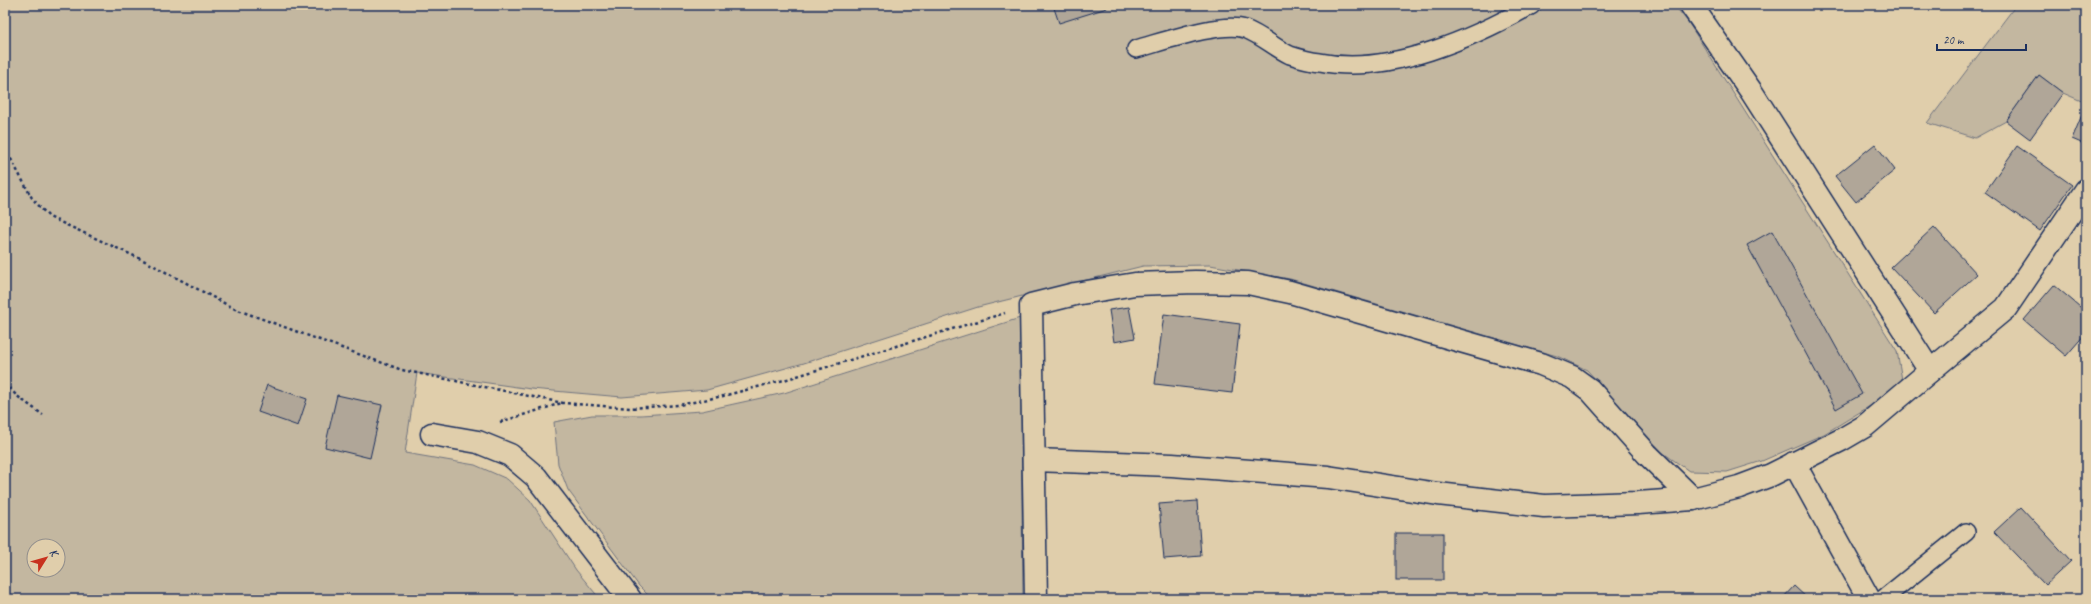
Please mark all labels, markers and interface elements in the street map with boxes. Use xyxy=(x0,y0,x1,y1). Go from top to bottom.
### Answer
scale bar xyxy=(1937,26,2026,52)
text: 20 m xyxy=(1943,32,1965,48)
north arrow xyxy=(26,538,66,578)
text: K xyxy=(47,546,63,560)

